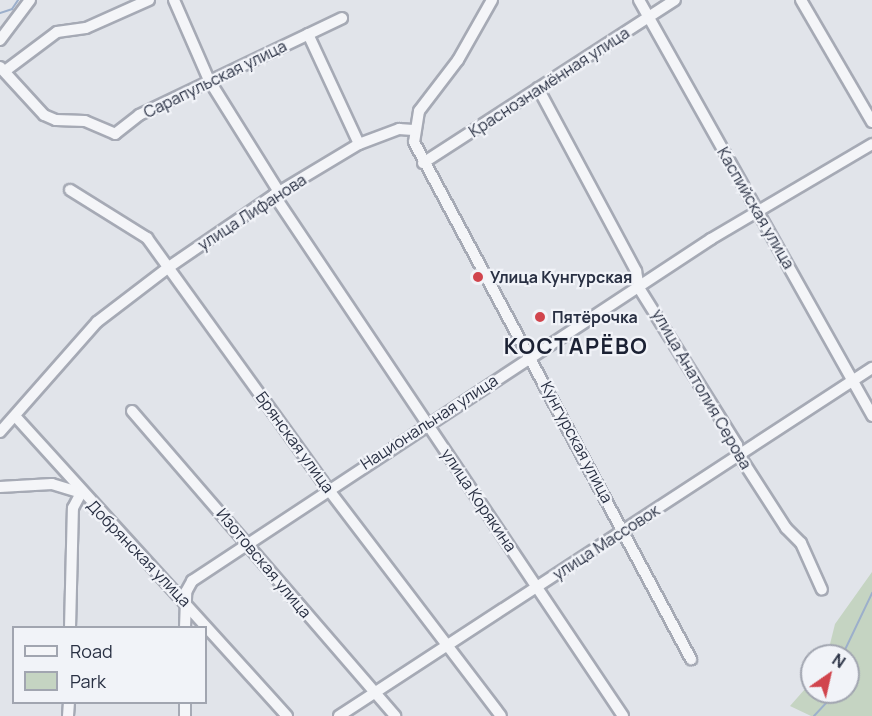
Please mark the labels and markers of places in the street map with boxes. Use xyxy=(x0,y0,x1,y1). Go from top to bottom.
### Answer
place label: Улица Кунгурская xyxy=(490,267,632,287)
marker: Улица Кунгурская xyxy=(471,270,485,284)
place label: Пятёрочка xyxy=(552,307,638,327)
marker: Пятёрочка xyxy=(533,310,547,324)

